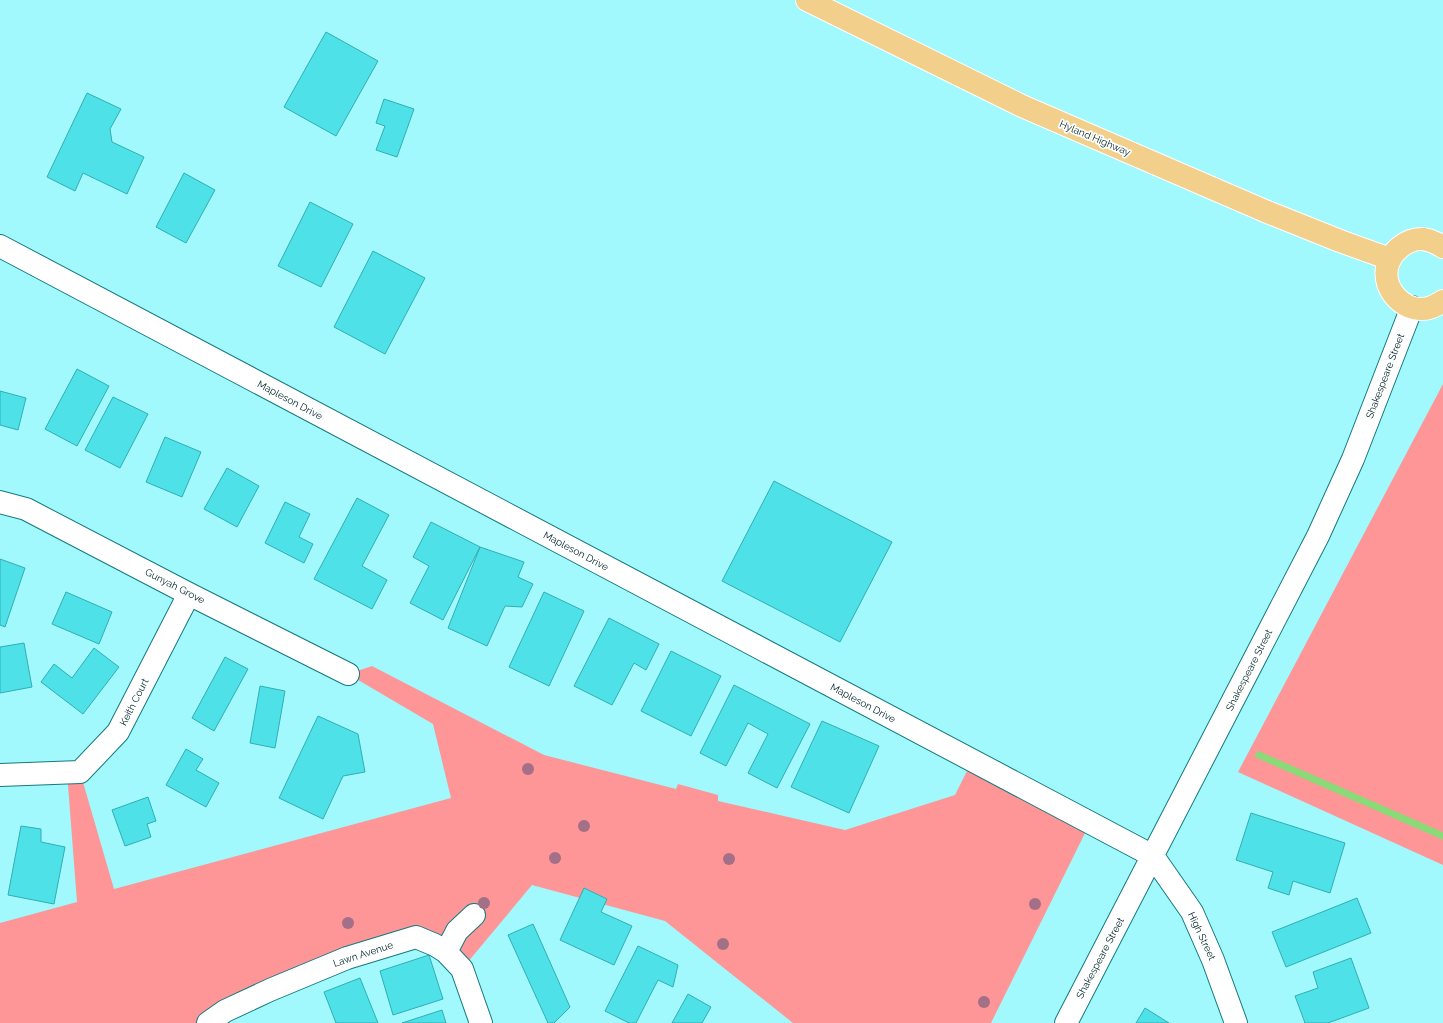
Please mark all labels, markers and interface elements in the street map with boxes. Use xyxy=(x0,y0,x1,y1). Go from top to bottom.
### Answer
street label: Hyland Highway xyxy=(1058,118,1133,158)
street label: Shakespeare Street xyxy=(1364,331,1407,420)
street label: Mapleson Drive xyxy=(256,378,324,422)
street label: Mapleson Drive xyxy=(542,529,610,573)
street label: Gunyah Grove xyxy=(143,566,207,606)
street label: Shakespeare Street xyxy=(1224,627,1275,713)
street label: Keith Court xyxy=(117,676,151,727)
street label: Mapleson Drive xyxy=(829,681,897,725)
street label: High Street xyxy=(1186,910,1218,962)
street label: Shakespeare Street xyxy=(1074,915,1126,1000)
street label: Lawn Avenue xyxy=(332,939,394,969)

